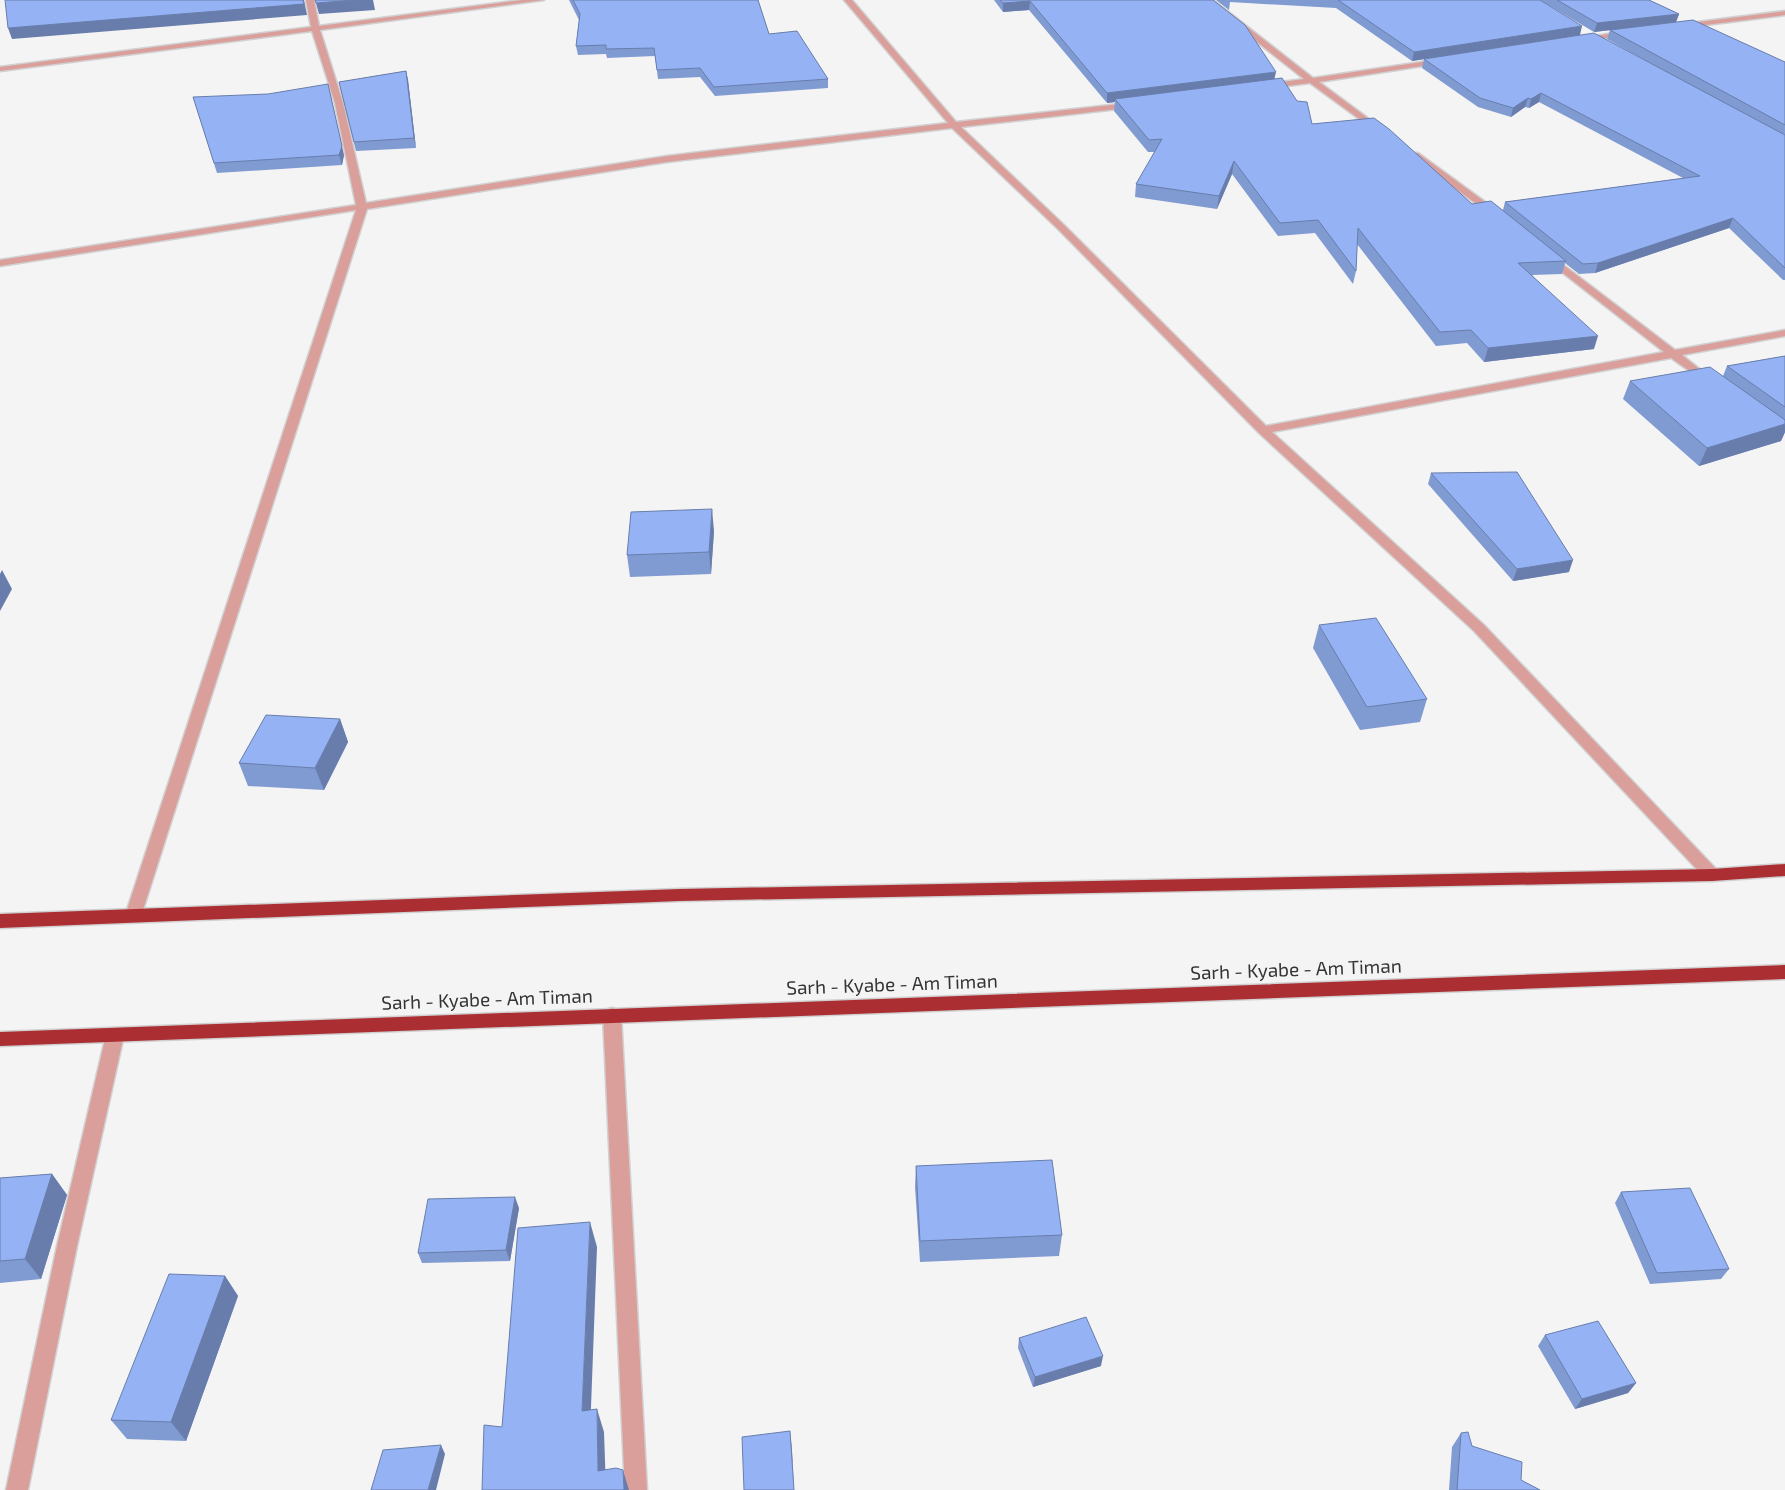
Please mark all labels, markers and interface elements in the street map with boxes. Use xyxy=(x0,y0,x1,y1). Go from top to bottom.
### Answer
street label: Sarh - Kyabe - Am Timan xyxy=(1190,953,1402,984)
street label: Sarh - Kyabe - Am Timan xyxy=(786,968,998,999)
street label: Sarh - Kyabe - Am Timan xyxy=(381,983,593,1014)

